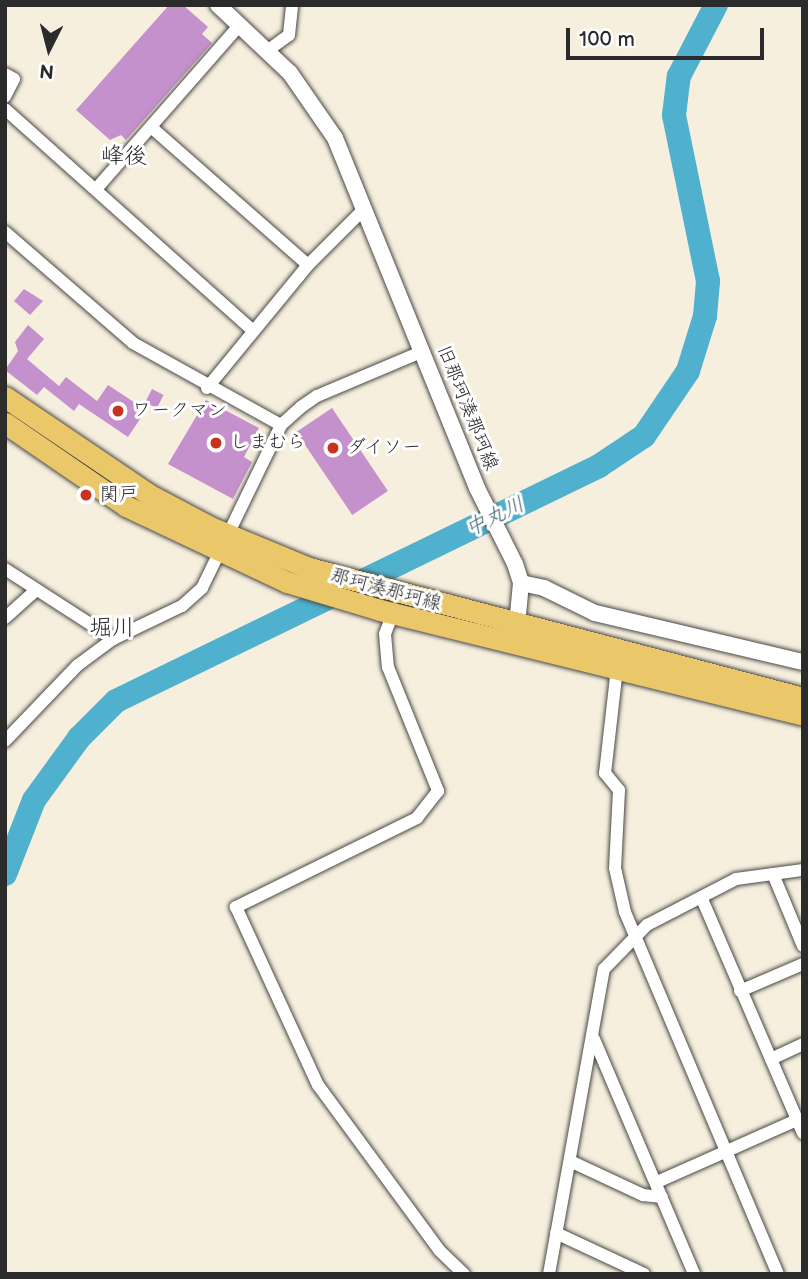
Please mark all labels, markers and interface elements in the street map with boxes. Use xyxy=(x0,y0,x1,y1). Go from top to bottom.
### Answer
north arrow xyxy=(14,14,84,84)
scale bar xyxy=(570,14,768,58)
text: 100 m xyxy=(579,27,635,52)
text: N xyxy=(38,58,55,83)
district label: 峰後 xyxy=(101,142,147,170)
street label: 旧那珂湊那珂線 xyxy=(432,342,502,474)
place label: ワークマン xyxy=(132,400,227,422)
marker: ワークマン xyxy=(110,403,126,419)
place label: しまむら xyxy=(230,432,306,454)
marker: しまむら xyxy=(208,435,224,451)
place label: ダイソー xyxy=(347,437,423,459)
marker: ダイソー xyxy=(325,440,341,456)
place label: 関戸 xyxy=(100,484,138,506)
marker: 関戸 xyxy=(78,487,94,503)
water label: 中丸川 xyxy=(461,492,529,542)
street label: 那珂湊那珂線 xyxy=(328,564,444,616)
district label: 堀川 xyxy=(89,614,135,642)

